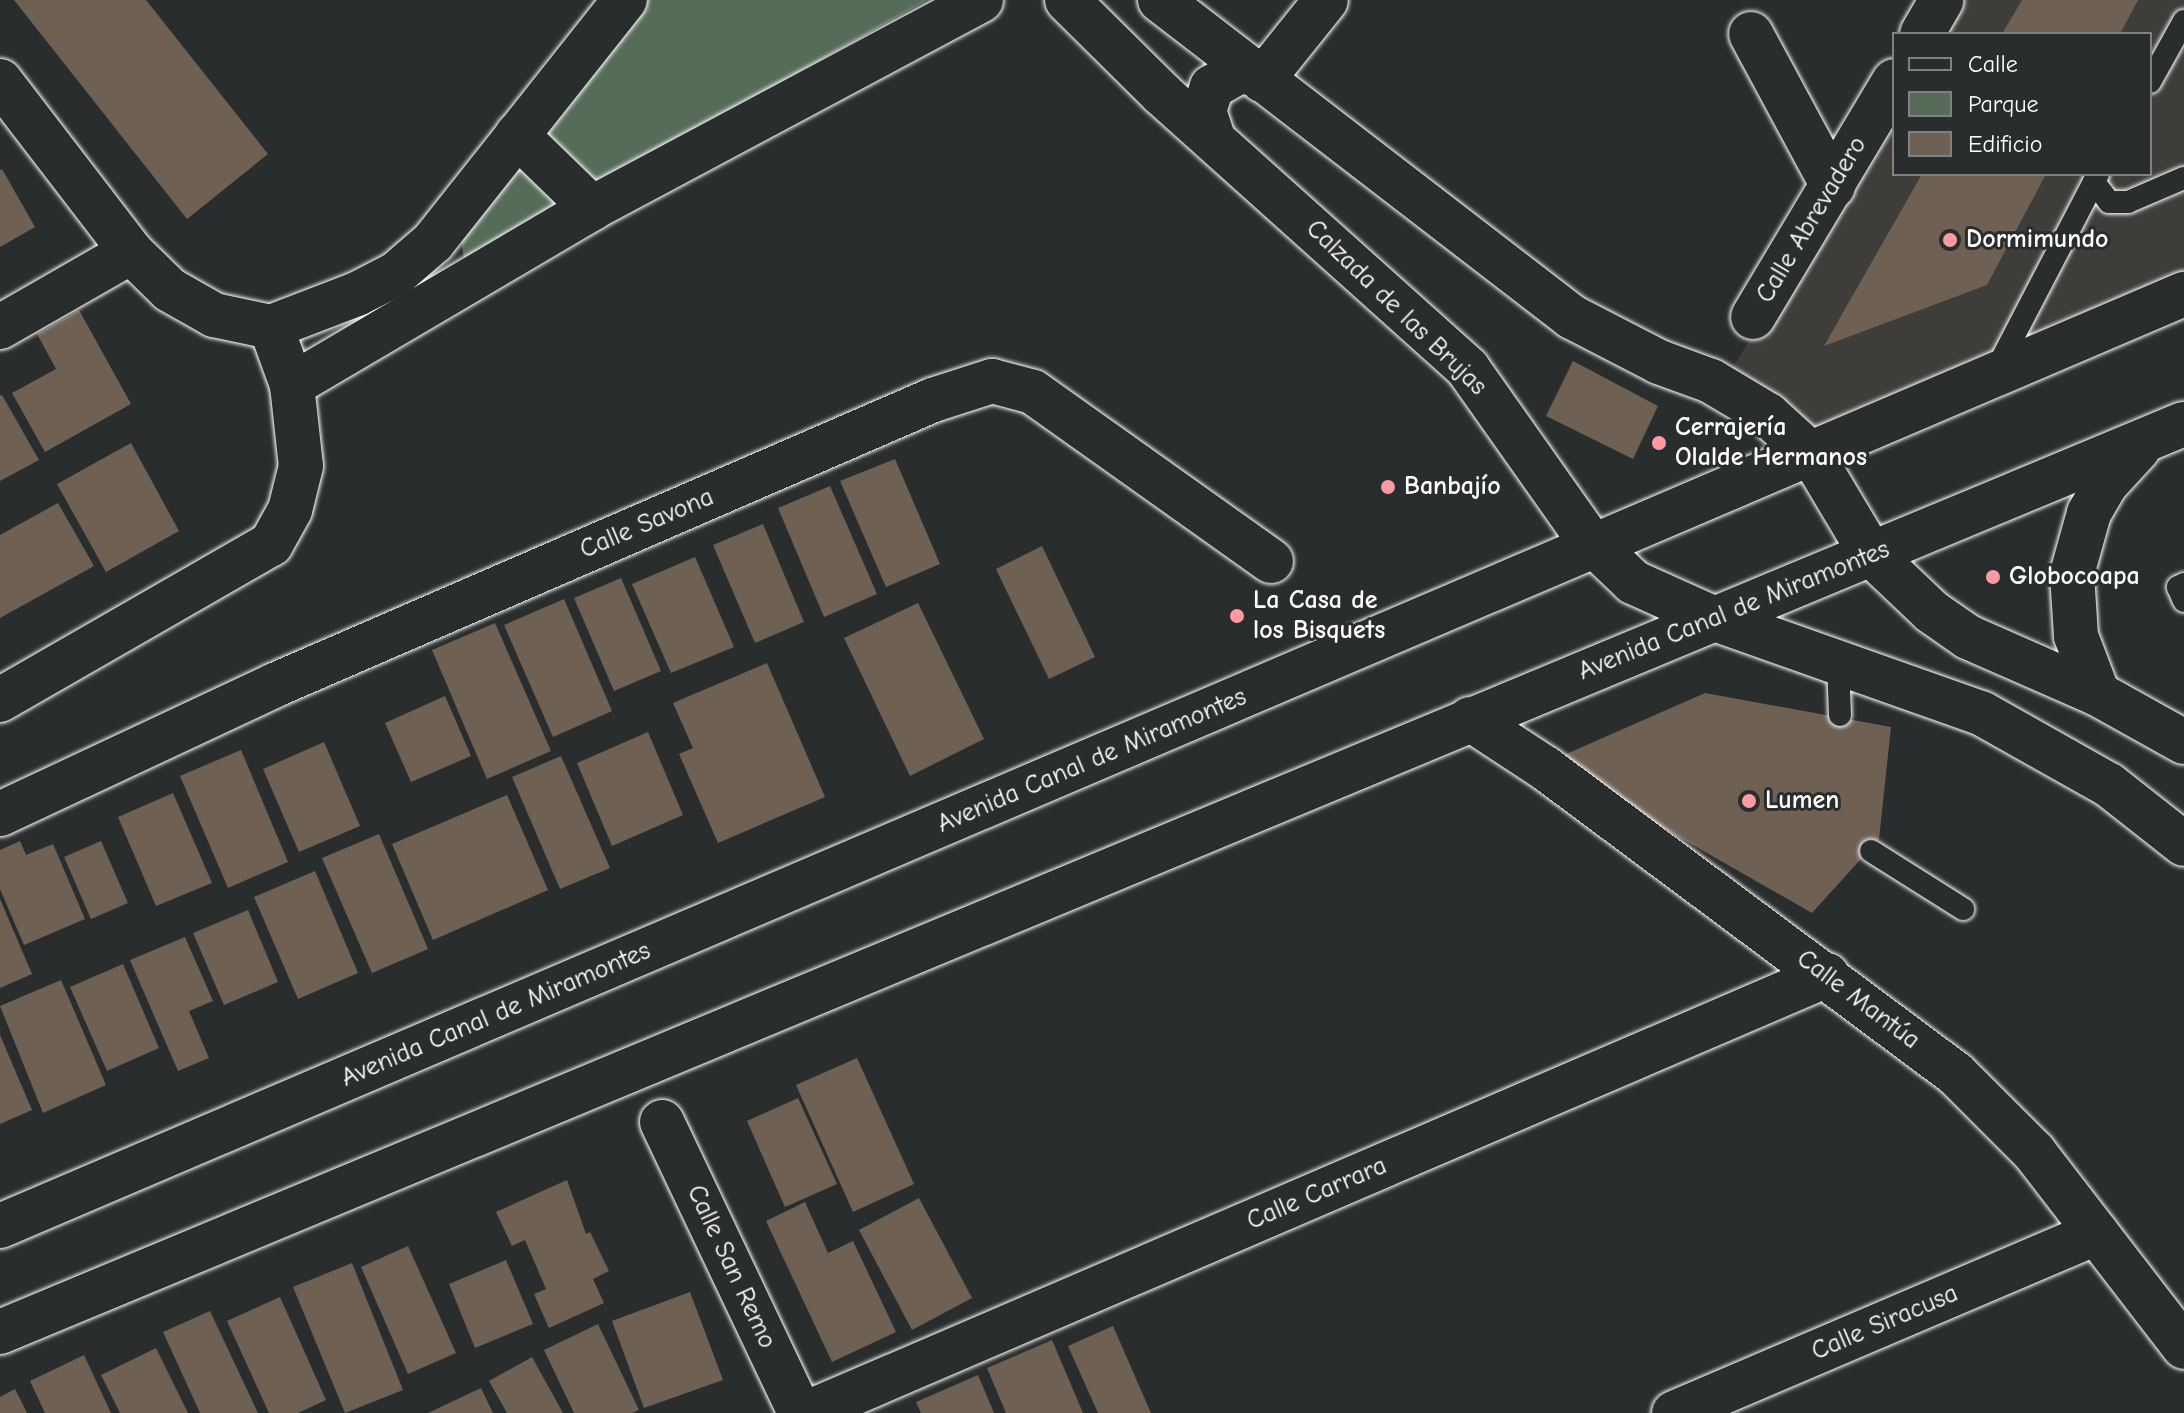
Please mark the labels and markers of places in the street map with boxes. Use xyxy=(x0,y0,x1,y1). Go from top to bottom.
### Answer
place label: Dormimundo xyxy=(1966,224,2108,256)
marker: Dormimundo xyxy=(1941,231,1959,249)
place label: Cerrajería Olalde Hermanos xyxy=(1675,412,1867,474)
marker: Cerrajería Olalde Hermanos xyxy=(1650,434,1668,452)
place label: Banbajío xyxy=(1404,471,1501,503)
marker: Banbajío xyxy=(1379,478,1397,496)
place label: Globocoapa xyxy=(2009,561,2140,593)
marker: Globocoapa xyxy=(1984,568,2002,586)
place label: La Casa de los Bisquets xyxy=(1253,585,1385,646)
marker: La Casa de los Bisquets xyxy=(1228,607,1246,625)
place label: Lumen xyxy=(1765,785,1839,817)
marker: Lumen xyxy=(1740,792,1758,810)

